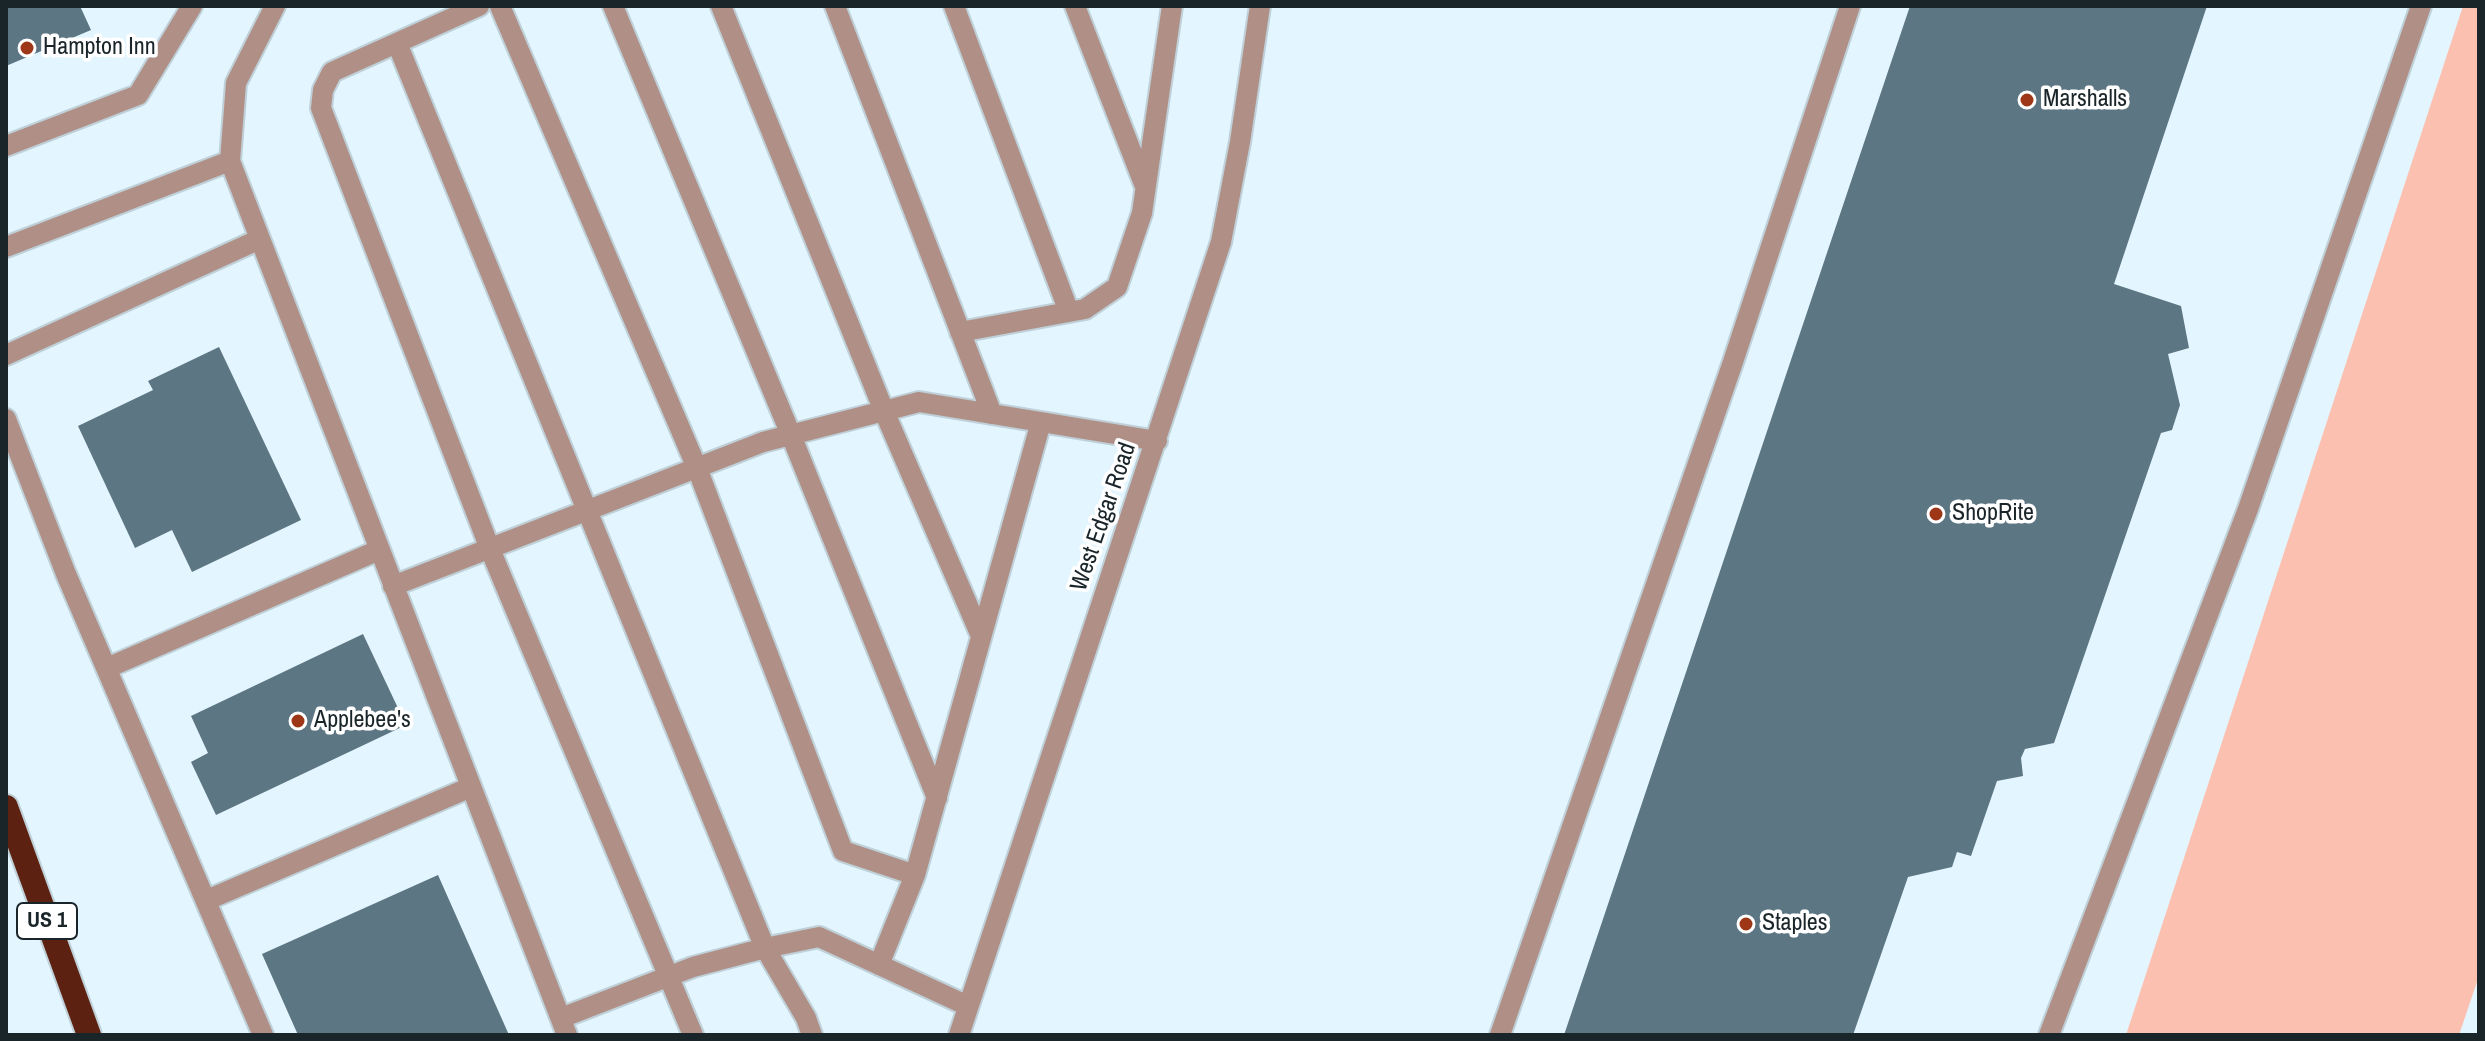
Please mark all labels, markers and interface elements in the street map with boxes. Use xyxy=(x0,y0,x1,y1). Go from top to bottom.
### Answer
place label: Hampton Inn xyxy=(43,34,156,62)
marker: Hampton Inn xyxy=(18,39,36,57)
place label: Marshalls xyxy=(2043,86,2127,114)
marker: Marshalls xyxy=(2018,91,2036,109)
street label: West Edgar Road xyxy=(1065,439,1143,595)
place label: ShopRite xyxy=(1952,500,2034,528)
marker: ShopRite xyxy=(1927,505,1945,523)
place label: Applebee's xyxy=(314,707,411,735)
marker: Applebee's xyxy=(289,712,307,730)
road number: US 1 xyxy=(17,903,77,939)
place label: Staples xyxy=(1762,910,1828,938)
marker: Staples xyxy=(1737,915,1755,933)

